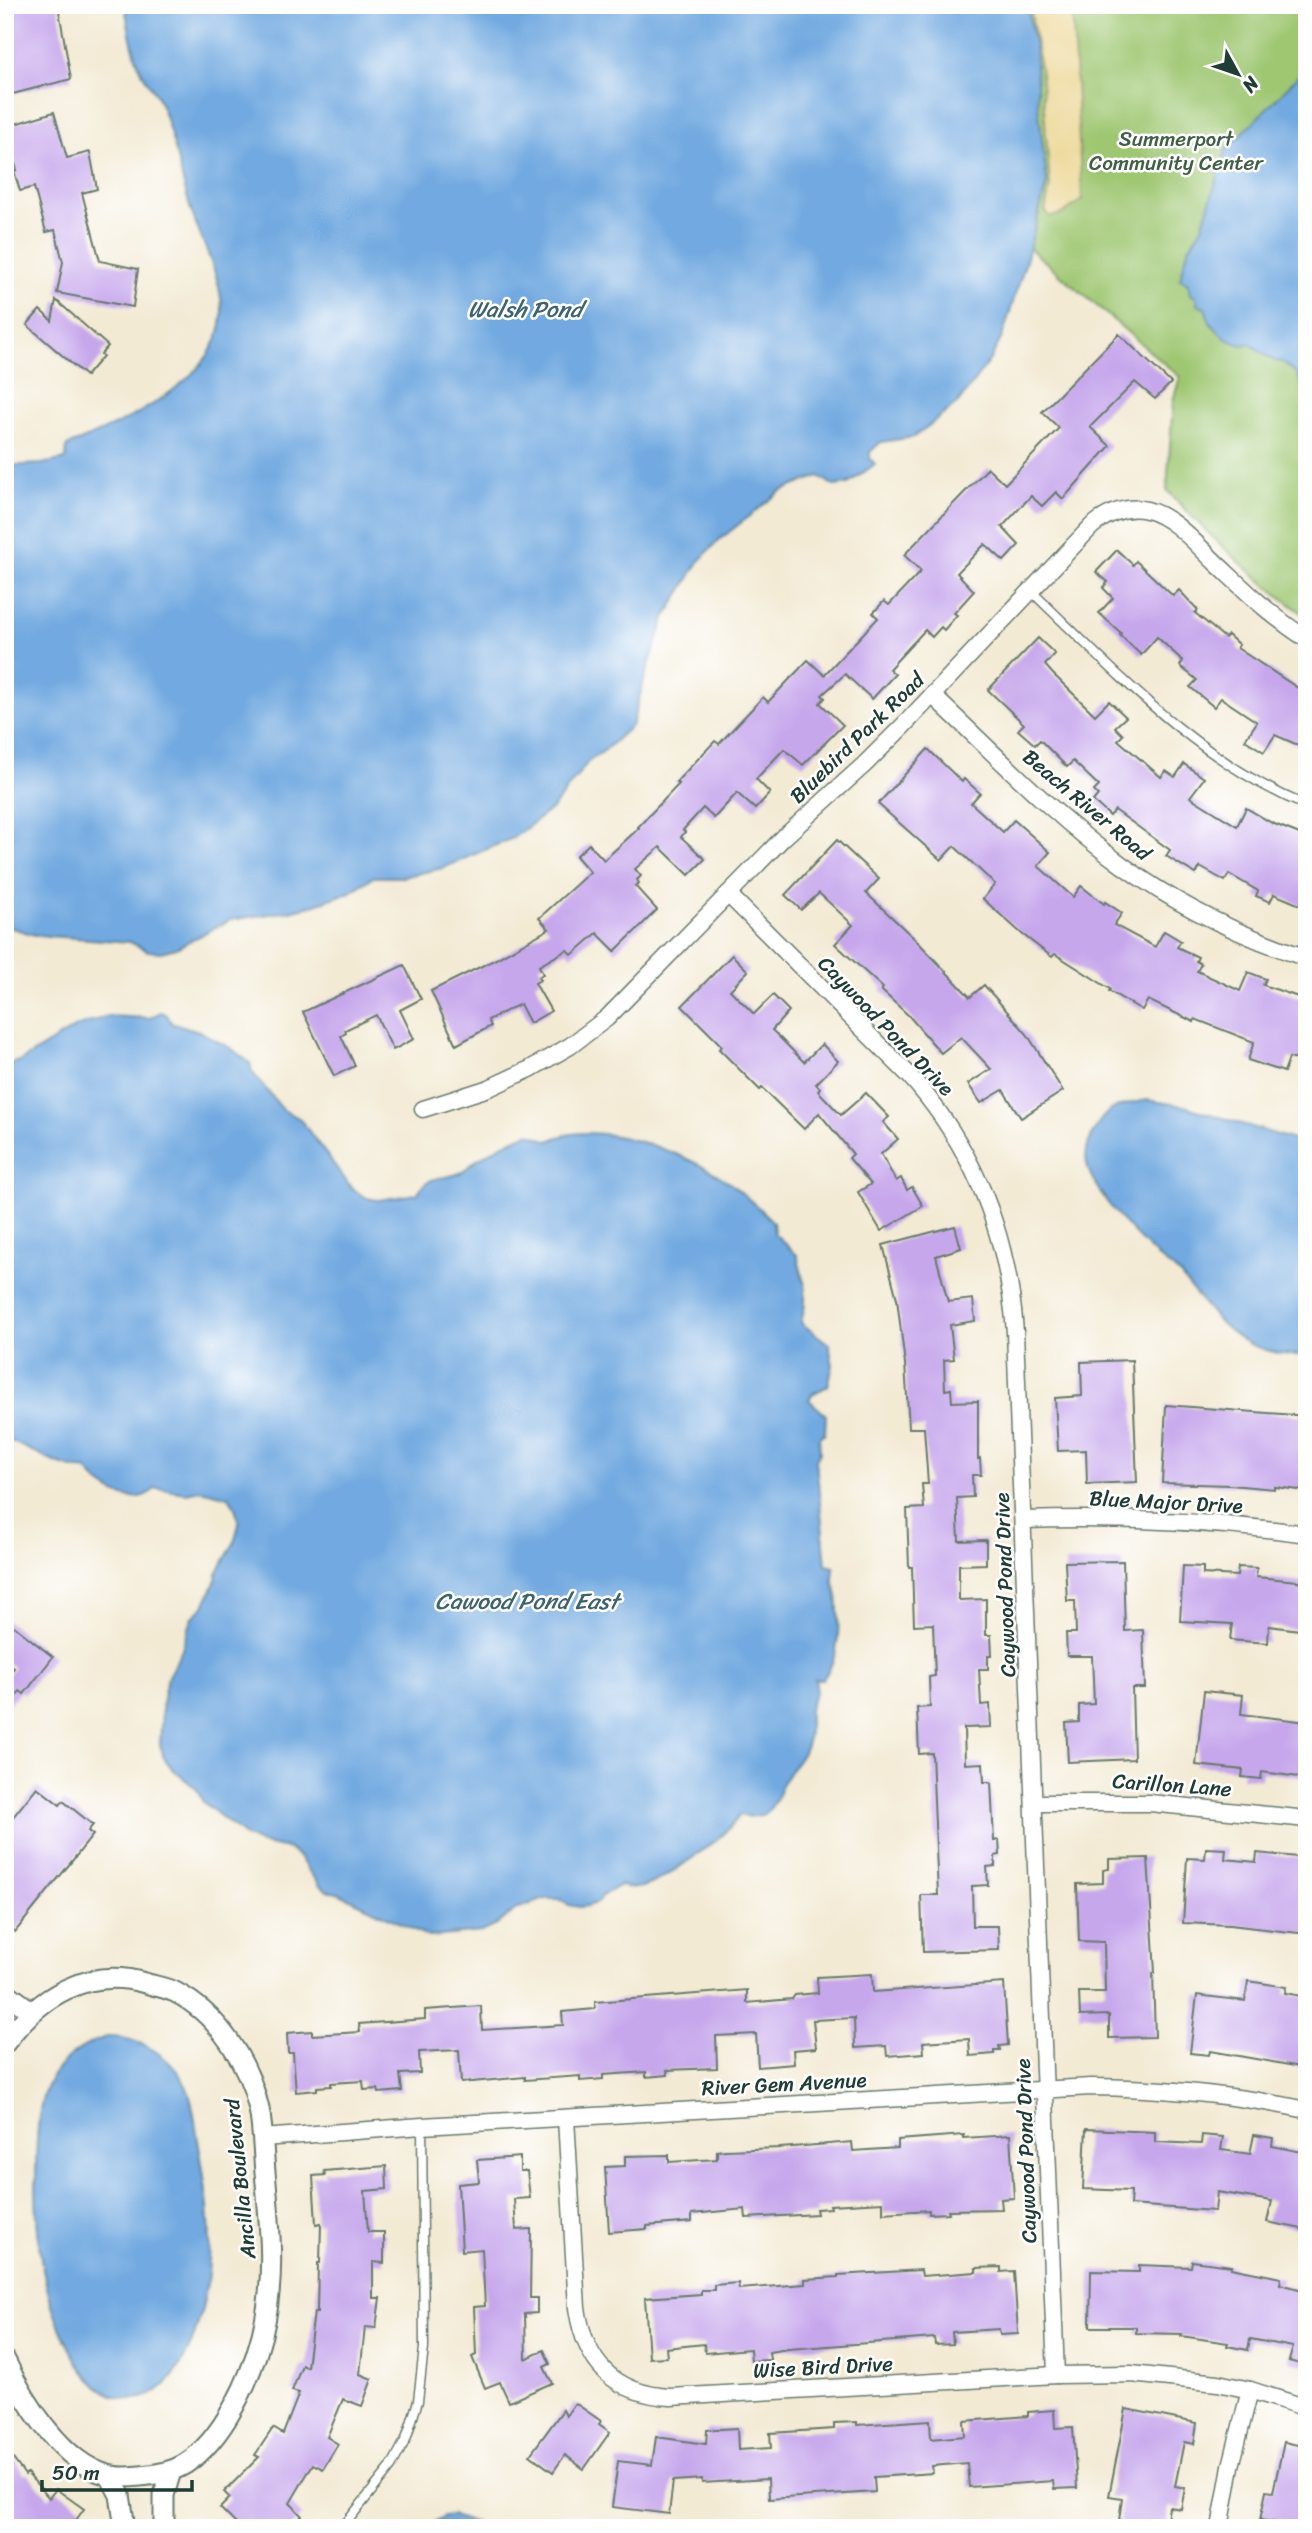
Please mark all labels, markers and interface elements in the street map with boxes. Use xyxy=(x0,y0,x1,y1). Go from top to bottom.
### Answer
north arrow xyxy=(1204,38,1274,108)
text: N xyxy=(1233,68,1268,101)
park label: Summerport Community Center xyxy=(1089,120,1264,182)
water label: Walsh Pond xyxy=(468,289,588,330)
street label: Bluebird Park Road xyxy=(780,662,935,813)
street label: Beach River Road xyxy=(1014,739,1162,872)
street label: Caywood Pond Drive xyxy=(808,946,964,1106)
street label: Blue Major Drive xyxy=(1088,1479,1244,1525)
street label: Caywood Pond Drive xyxy=(983,1492,1027,1678)
water label: Cawood Pond East xyxy=(435,1581,622,1622)
street label: Carillon Lane xyxy=(1111,1762,1233,1808)
street label: Caywood Pond Drive xyxy=(1004,2058,1048,2244)
street label: River Gem Avenue xyxy=(701,2061,867,2107)
street label: Ancilla Boulevard xyxy=(212,2095,267,2262)
street label: Wise Bird Drive xyxy=(752,2344,894,2390)
scale bar xyxy=(42,2449,192,2493)
text: 50 m xyxy=(52,2454,100,2492)

